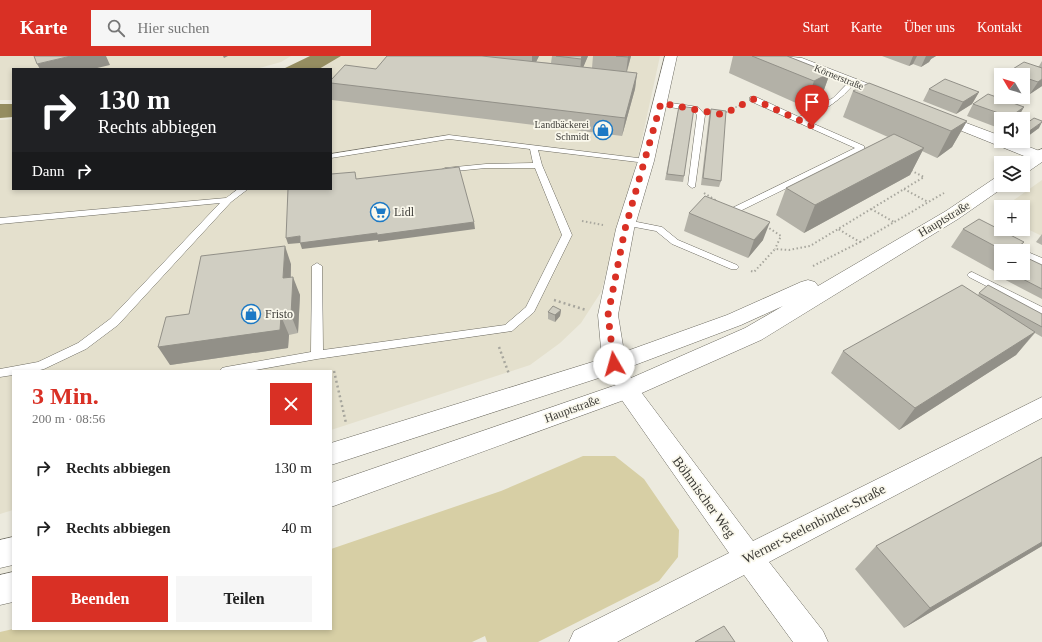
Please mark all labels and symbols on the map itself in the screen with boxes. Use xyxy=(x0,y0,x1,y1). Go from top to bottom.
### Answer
street label: Körnerstraße xyxy=(813,62,866,92)
north arrow xyxy=(994,68,1030,104)
pin xyxy=(795,85,829,126)
place label: Landbäckerei Schmidt xyxy=(535,119,589,142)
shop icon: Landbäckerei Schmidt xyxy=(592,119,614,141)
street label: Hauptstraße xyxy=(916,198,972,240)
supermarket icon: Lidl xyxy=(369,201,391,223)
place label: Lidl xyxy=(394,205,415,219)
shop icon: Fristo xyxy=(240,303,262,325)
place label: Fristo xyxy=(265,307,293,321)
position arrow xyxy=(593,343,635,385)
street label: Hauptstraße xyxy=(542,393,602,425)
street label: Böhmischer Weg xyxy=(670,454,738,540)
street label: Werner-Seelenbinder-Straße xyxy=(740,481,888,567)

